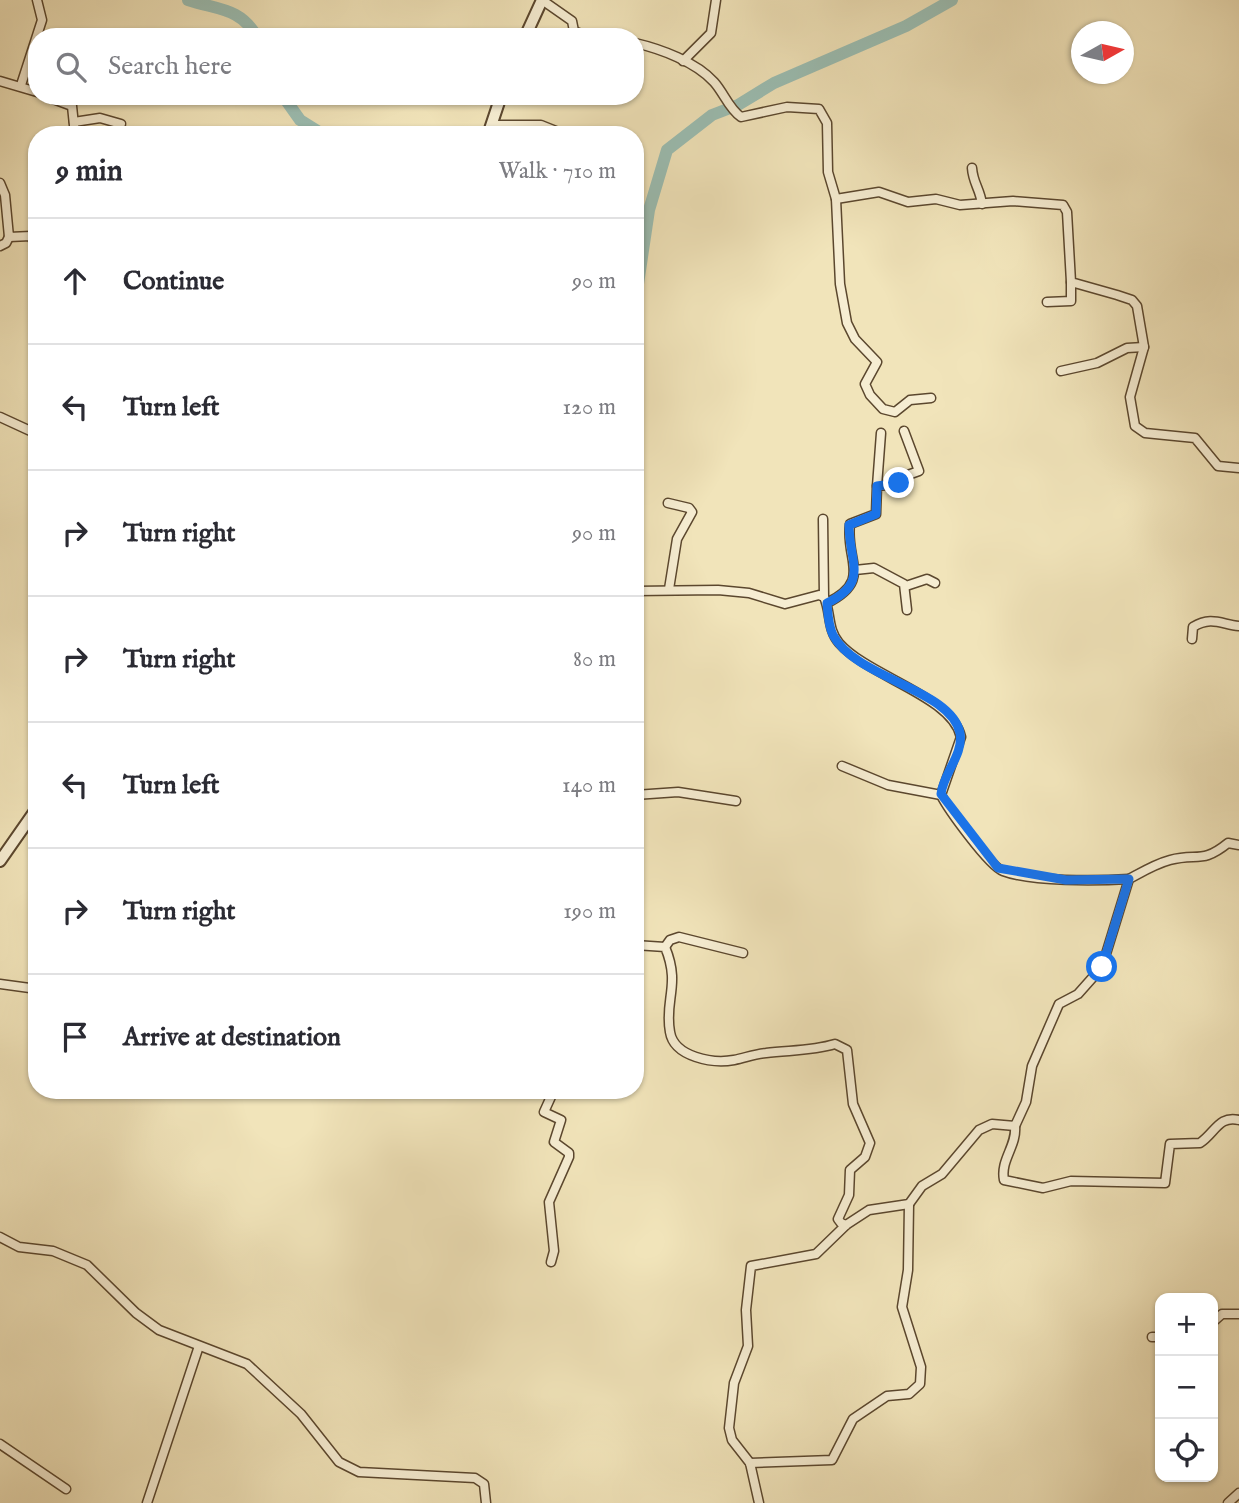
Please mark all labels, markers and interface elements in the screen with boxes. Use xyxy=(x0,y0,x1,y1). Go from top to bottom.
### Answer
north arrow xyxy=(1071,21,1134,84)
search box xyxy=(28,28,644,105)
icon: search xyxy=(52,48,90,86)
text: Search here xyxy=(108,50,232,83)
text: 9 min xyxy=(56,153,123,191)
text: Walk · 710 m xyxy=(499,157,616,186)
icon: ahead xyxy=(56,262,94,300)
text: Continue xyxy=(123,265,224,298)
text: 90 m xyxy=(572,267,616,296)
icon: left xyxy=(56,388,94,426)
text: Turn left xyxy=(123,391,220,424)
text: 120 m xyxy=(563,393,616,422)
route end xyxy=(883,467,914,498)
icon: right xyxy=(56,514,94,552)
text: Turn right xyxy=(123,517,236,550)
text: 90 m xyxy=(572,519,616,548)
icon: right xyxy=(56,640,94,678)
text: Turn right xyxy=(123,643,236,676)
text: 80 m xyxy=(573,645,616,674)
icon: left xyxy=(56,766,94,804)
text: Turn left xyxy=(123,769,220,802)
text: 140 m xyxy=(562,771,616,800)
icon: right xyxy=(56,892,94,930)
text: Turn right xyxy=(123,895,236,928)
text: 190 m xyxy=(563,897,616,926)
route start xyxy=(1086,951,1117,982)
icon: arrive xyxy=(56,1018,94,1056)
text: Arrive at destination xyxy=(123,1021,341,1054)
map controls xyxy=(1155,1293,1218,1482)
button: + xyxy=(1155,1293,1218,1356)
button: − xyxy=(1155,1356,1218,1419)
button: locate xyxy=(1155,1419,1218,1482)

